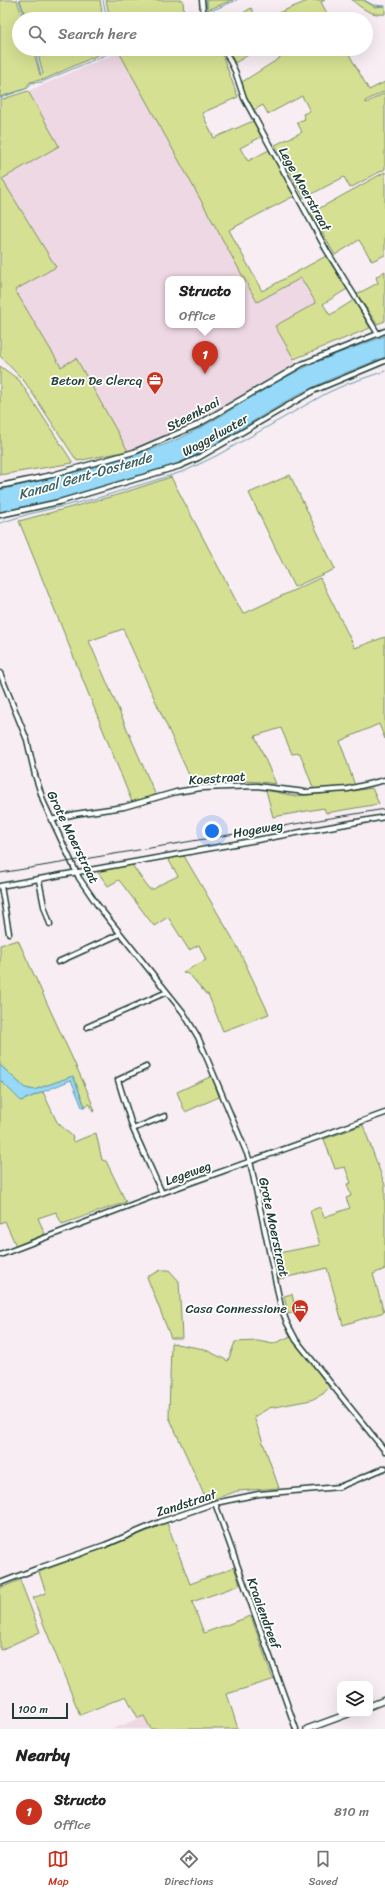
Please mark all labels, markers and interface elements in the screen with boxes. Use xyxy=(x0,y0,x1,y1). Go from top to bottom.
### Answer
search box xyxy=(12,12,373,56)
text: Search here xyxy=(58,21,137,47)
icon: search xyxy=(26,23,48,45)
street label: Lege Moerstraat xyxy=(272,143,338,236)
popup xyxy=(165,276,245,328)
text: Structo xyxy=(179,278,231,304)
text: Office xyxy=(179,304,216,327)
pin: 1 xyxy=(192,341,218,374)
place label: Beton De Clercq xyxy=(51,369,143,392)
office icon: Beton De Clercq xyxy=(145,370,165,395)
street label: Steenkaai xyxy=(162,390,224,438)
street label: Waggelwater xyxy=(177,407,253,463)
water label: Kanaal Gent-Oostende xyxy=(15,444,157,507)
street label: Koestraat xyxy=(188,765,247,791)
street label: Grote Moerstraat xyxy=(41,787,106,888)
street label: Hogeweg xyxy=(231,813,285,845)
your location xyxy=(202,821,222,841)
street label: Legeweg xyxy=(162,1154,215,1192)
street label: Grote Moerstraat xyxy=(252,1175,296,1279)
place label: Casa Connessione xyxy=(185,1297,287,1320)
hotel icon: Casa Connessione xyxy=(290,1298,310,1323)
street label: Zandstraat xyxy=(153,1482,220,1524)
street label: Kraaiendreef xyxy=(240,1574,288,1653)
map controls xyxy=(337,1681,373,1717)
button: layers xyxy=(337,1681,373,1717)
text: 100 m xyxy=(18,1700,48,1719)
scale bar xyxy=(12,1701,68,1720)
text: Nearby xyxy=(16,1740,70,1770)
text: Structo xyxy=(54,1787,106,1813)
text: 1 xyxy=(26,1800,32,1823)
text: 810 m xyxy=(334,1800,369,1823)
text: Office xyxy=(54,1813,91,1836)
tab: Map xyxy=(47,1848,69,1891)
tab: Directions xyxy=(164,1848,214,1891)
tab: Saved xyxy=(309,1848,338,1891)

